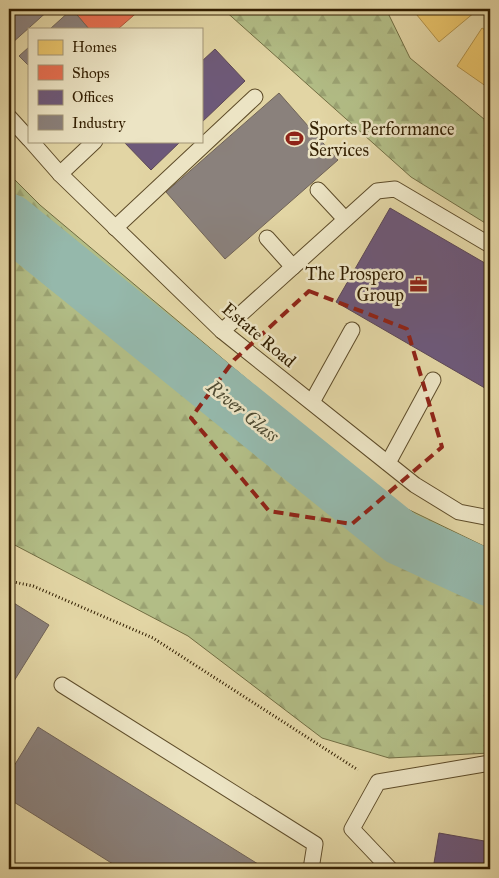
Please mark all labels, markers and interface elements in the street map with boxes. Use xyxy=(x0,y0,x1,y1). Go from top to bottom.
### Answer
legend xyxy=(28,28,202,142)
text: Homes xyxy=(72,38,117,56)
text: Shops xyxy=(72,64,110,82)
text: Offices xyxy=(72,88,113,106)
text: Industry xyxy=(72,114,126,132)
place label: Sports Performance Services xyxy=(309,118,455,161)
sports icon: Sports Performance Services xyxy=(285,129,305,149)
place label: The Prospero Group xyxy=(305,263,404,306)
office icon: The Prospero Group xyxy=(408,274,428,294)
street label: Estate Road xyxy=(218,298,300,372)
water label: River Glass xyxy=(202,374,284,447)

